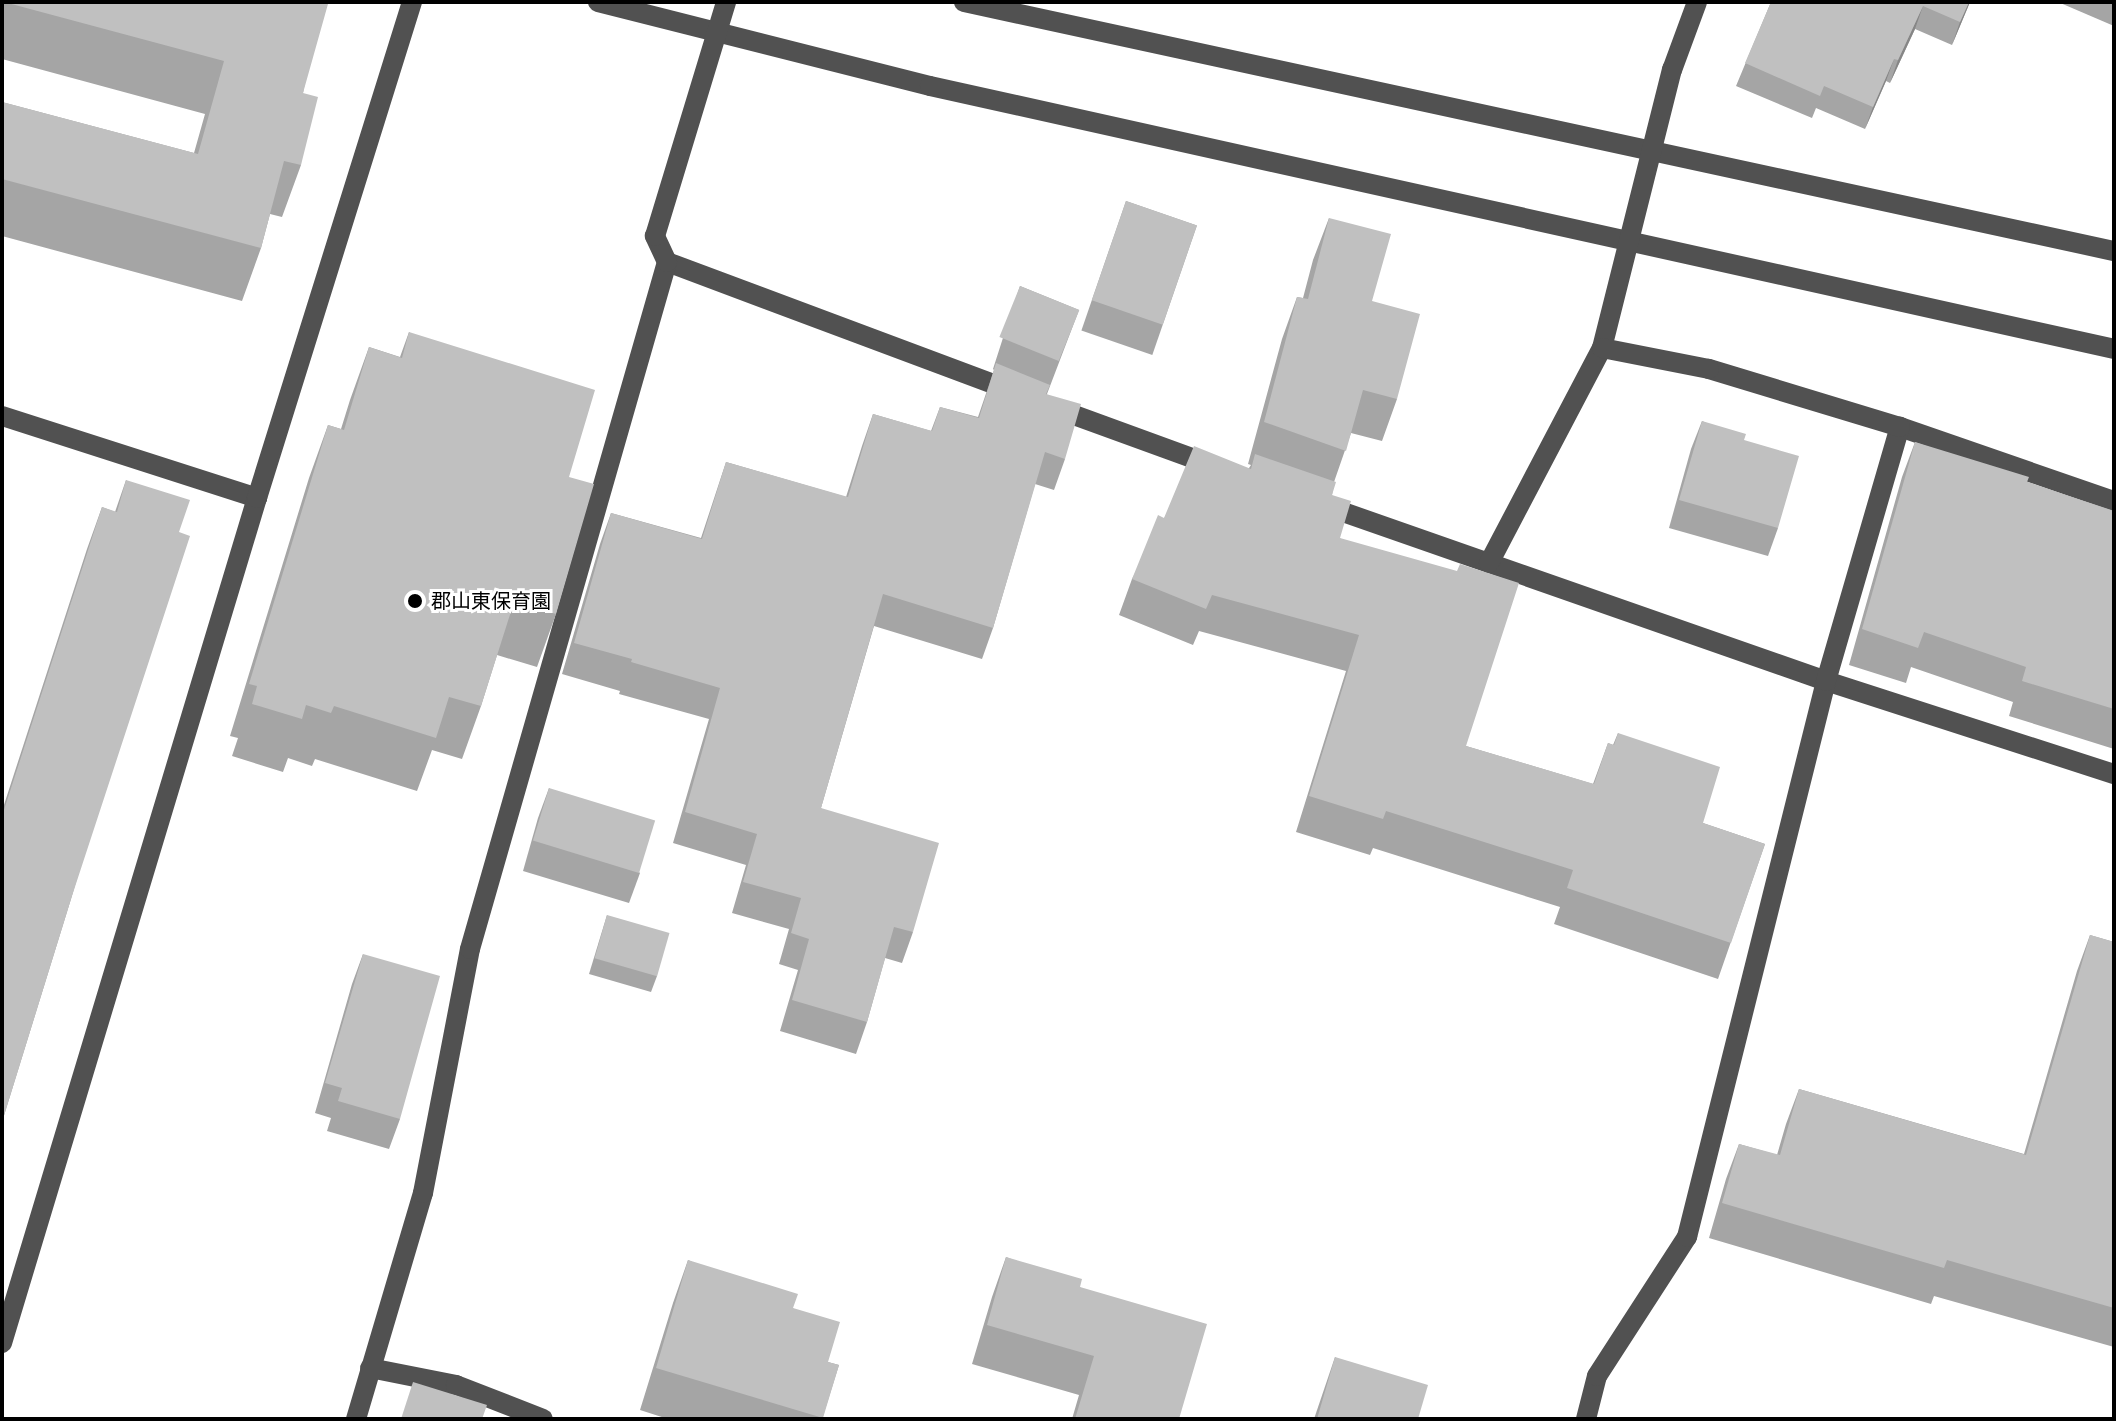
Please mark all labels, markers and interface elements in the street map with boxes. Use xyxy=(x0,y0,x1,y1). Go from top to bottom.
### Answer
place label: 郡山東保育園 xyxy=(431,589,551,613)
marker: 郡山東保育園 xyxy=(406,592,424,610)

